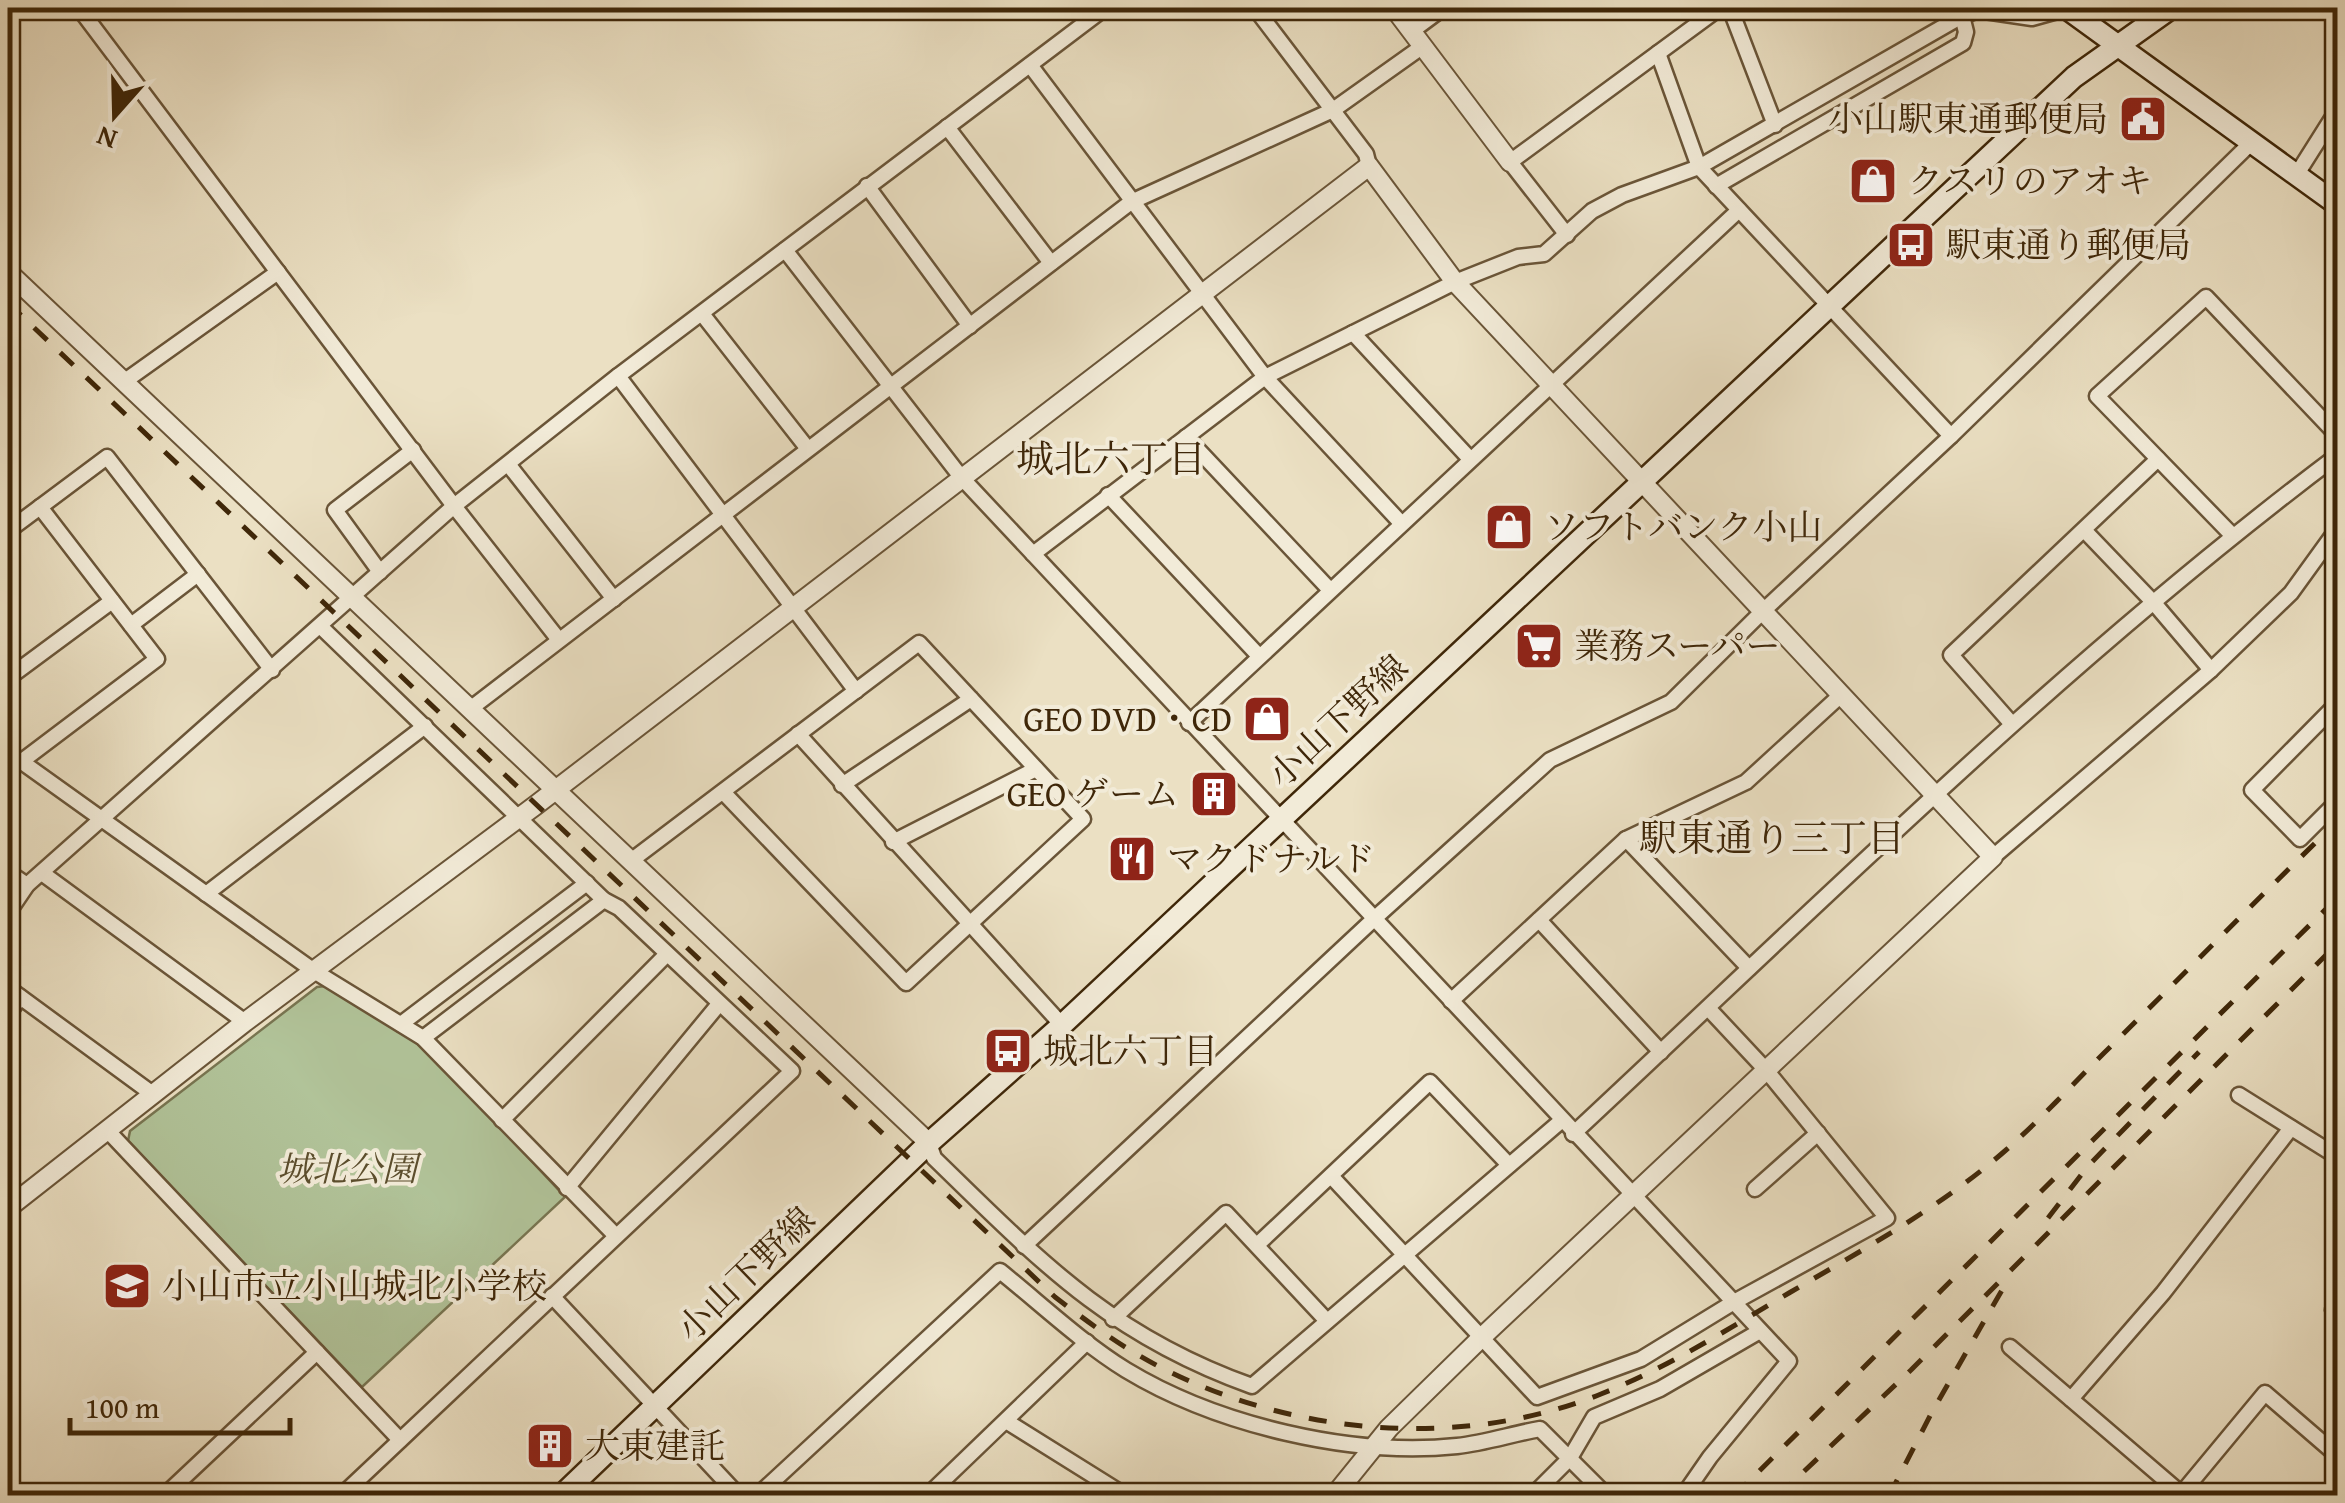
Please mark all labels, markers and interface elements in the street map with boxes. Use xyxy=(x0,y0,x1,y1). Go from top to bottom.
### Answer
north arrow xyxy=(65,65,165,165)
place label: 小山駅東通郵便局 xyxy=(1828,93,2108,144)
public building icon: 小山駅東通郵便局 xyxy=(2117,93,2169,145)
text: N xyxy=(90,116,122,161)
shop icon: クスリのアオキ xyxy=(1847,155,1899,207)
place label: クスリのアオキ xyxy=(1908,155,2152,206)
bus stop icon: 駅東通り郵便局 xyxy=(1885,219,1937,271)
place label: 駅東通り郵便局 xyxy=(1946,219,2191,270)
district label: 城北六丁目 xyxy=(1016,430,1206,486)
shop icon: ソフトバンク小山 xyxy=(1483,501,1535,553)
place label: ソフトバンク小山 xyxy=(1544,501,1823,552)
supermarket icon: 業務スーパー xyxy=(1513,620,1565,672)
place label: 業務スーパー xyxy=(1574,620,1781,671)
street label: 小山下野線 xyxy=(1256,642,1419,799)
place label: GEO DVD・CD xyxy=(1023,693,1232,744)
shop icon: GEO DVD・CD xyxy=(1241,693,1293,745)
place label: GEO ゲーム xyxy=(1007,768,1179,819)
building icon: GEO ゲーム xyxy=(1188,768,1240,820)
district label: 駅東通り三丁目 xyxy=(1639,809,1905,865)
restaurant icon: マクドナルド xyxy=(1106,833,1158,885)
place label: マクドナルド xyxy=(1167,833,1375,884)
bus stop icon: 城北六丁目 xyxy=(982,1025,1034,1077)
place label: 城北六丁目 xyxy=(1043,1025,1218,1076)
park label: 城北公園 xyxy=(277,1143,422,1194)
street label: 小山下野線 xyxy=(665,1195,826,1353)
school or university icon: 小山市立小山城北小学校 xyxy=(101,1260,153,1312)
place label: 小山市立小山城北小学校 xyxy=(162,1260,547,1311)
scale bar xyxy=(70,1373,290,1435)
text: 100 m xyxy=(85,1385,160,1429)
building icon: 大東建託 xyxy=(524,1420,576,1472)
place label: 大東建託 xyxy=(585,1420,725,1471)

